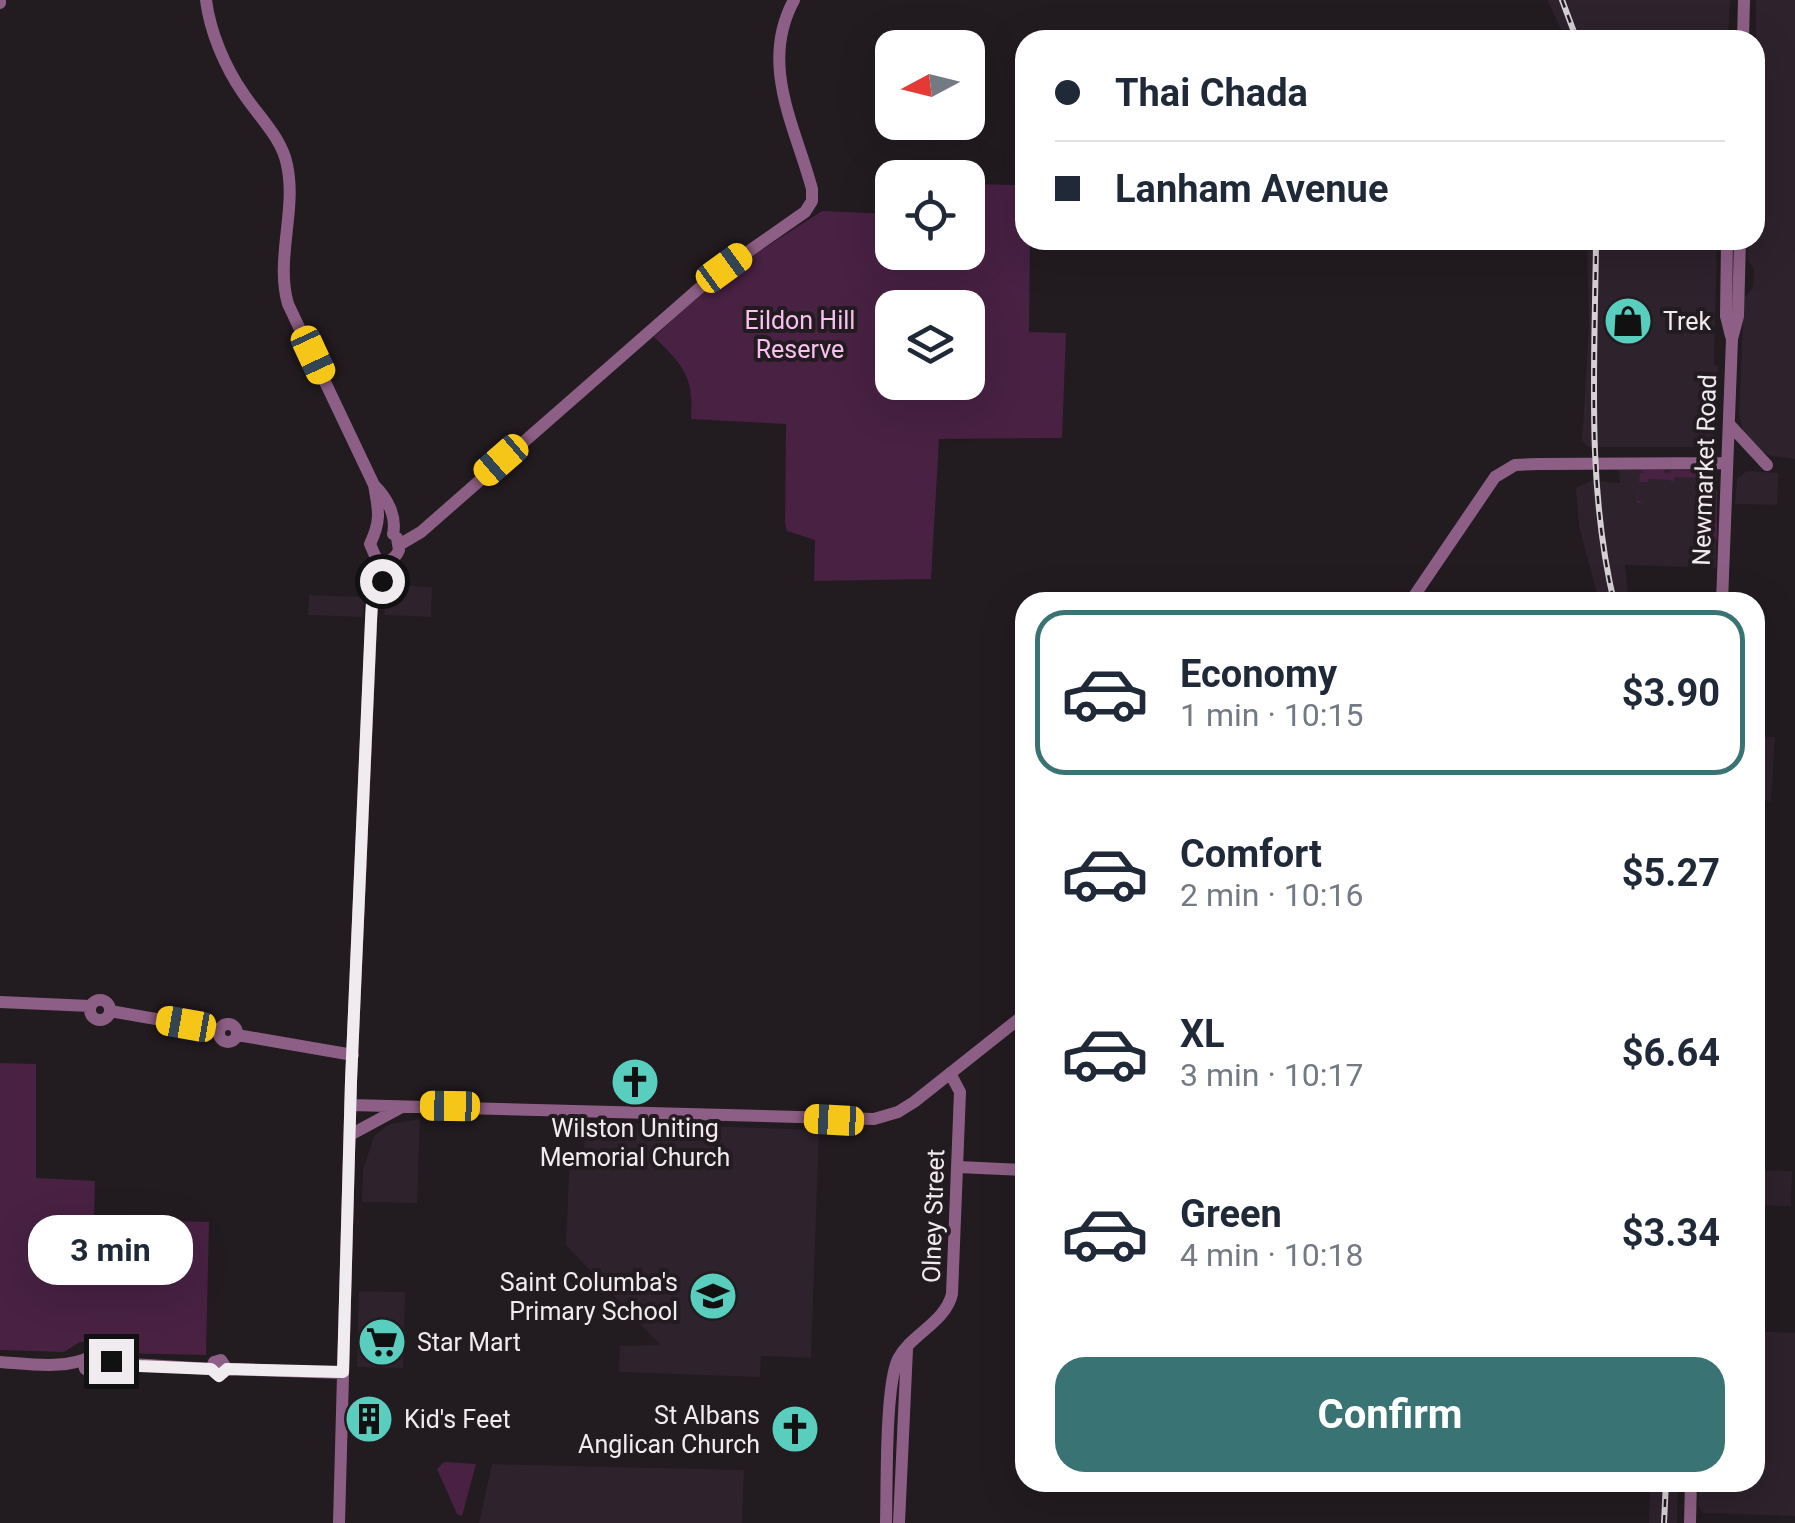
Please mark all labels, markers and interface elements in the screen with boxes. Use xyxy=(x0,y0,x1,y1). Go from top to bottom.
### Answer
north arrow xyxy=(875,30,985,140)
map controls xyxy=(875,30,985,400)
text: Thai Chada xyxy=(1115,71,1308,115)
button: locate xyxy=(875,160,985,270)
text: Lanham Avenue xyxy=(1115,167,1388,211)
car xyxy=(691,238,757,298)
button: layers xyxy=(875,290,985,400)
shop icon: Trek xyxy=(1602,295,1654,347)
park label: Eildon Hill Reserve xyxy=(745,306,855,364)
place label: Trek xyxy=(1663,307,1711,336)
car xyxy=(287,321,339,389)
street label: Newmarket Road xyxy=(1687,374,1722,566)
car xyxy=(469,429,533,491)
route start xyxy=(360,559,405,604)
icon: car xyxy=(1060,648,1150,738)
text: Economy xyxy=(1180,652,1337,696)
text: $3.90 xyxy=(1622,671,1720,715)
text: 1 min · 10:15 xyxy=(1180,696,1363,734)
icon: car xyxy=(1060,828,1150,918)
text: Comfort xyxy=(1180,832,1322,876)
text: $5.27 xyxy=(1622,851,1720,895)
text: 2 min · 10:16 xyxy=(1180,876,1363,914)
car xyxy=(154,1004,218,1044)
icon: car xyxy=(1060,1008,1150,1098)
text: XL xyxy=(1180,1012,1225,1056)
text: $6.64 xyxy=(1622,1031,1720,1075)
church icon: Wilston Uniting Memorial Church xyxy=(609,1056,661,1108)
text: 3 min · 10:17 xyxy=(1180,1056,1363,1094)
car xyxy=(420,1090,480,1122)
car xyxy=(803,1103,865,1137)
place label: Wilston Uniting Memorial Church xyxy=(540,1114,730,1172)
street label: Olney Street xyxy=(917,1148,950,1284)
icon: car xyxy=(1060,1188,1150,1278)
text: Green xyxy=(1180,1192,1282,1236)
text: $3.34 xyxy=(1622,1211,1720,1255)
callout: 3 min xyxy=(28,1216,194,1286)
text: 3 min xyxy=(70,1231,151,1269)
text: 4 min · 10:18 xyxy=(1180,1236,1363,1274)
place label: Saint Columba's Primary School xyxy=(500,1268,678,1326)
school or university icon: Saint Columba's Primary School xyxy=(687,1270,739,1322)
supermarket icon: Star Mart xyxy=(356,1316,408,1368)
place label: Star Mart xyxy=(417,1328,521,1357)
route end xyxy=(89,1339,134,1384)
button: Confirm xyxy=(1055,1357,1725,1472)
building icon: Kid's Feet xyxy=(343,1393,395,1445)
place label: St Albans Anglican Church xyxy=(578,1401,760,1459)
church icon: St Albans Anglican Church xyxy=(769,1403,821,1455)
place label: Kid's Feet xyxy=(404,1405,511,1434)

